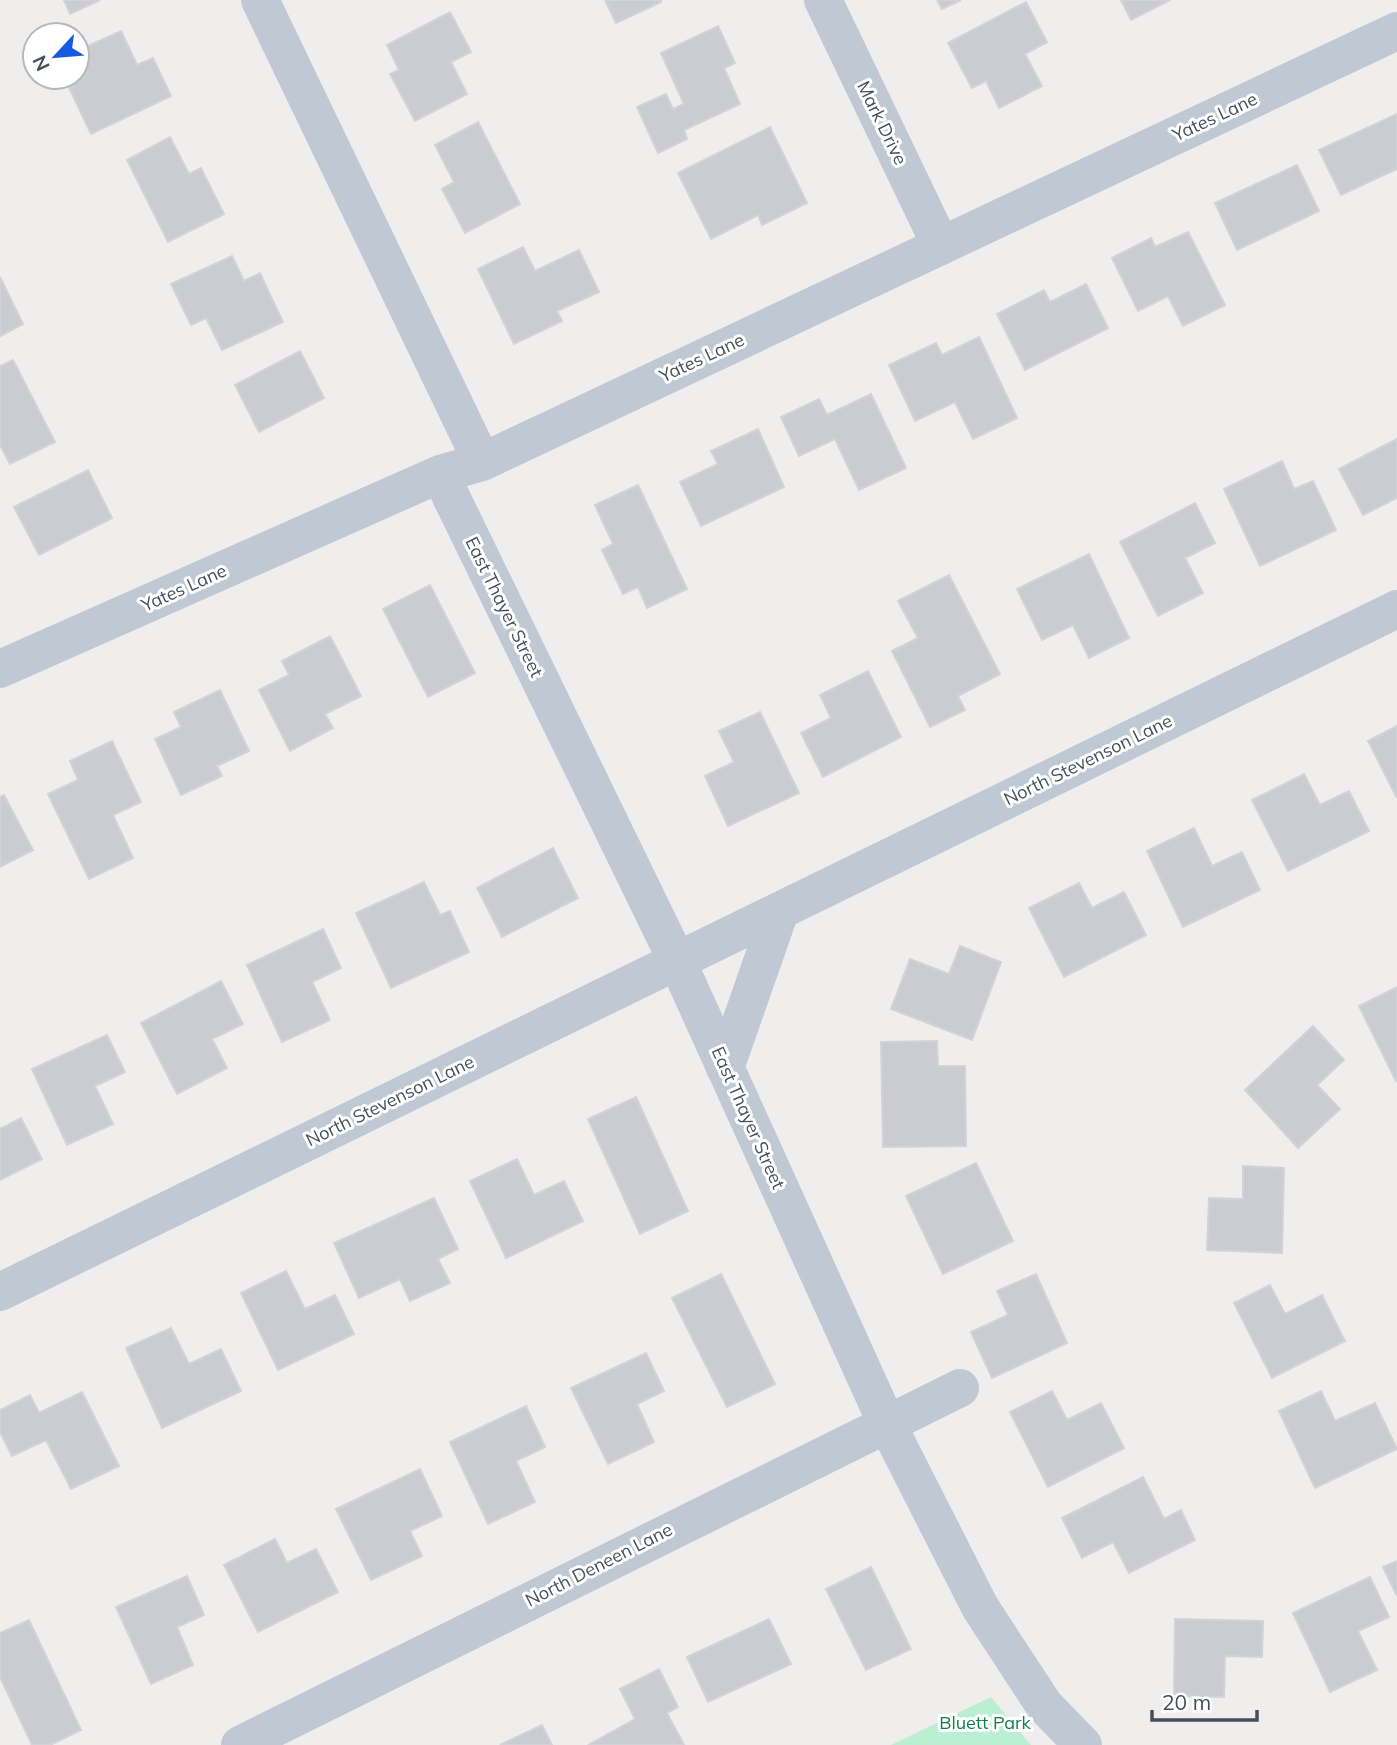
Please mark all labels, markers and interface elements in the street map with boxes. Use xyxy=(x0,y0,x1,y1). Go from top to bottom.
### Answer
north arrow xyxy=(21,21,91,91)
text: N xyxy=(27,52,55,75)
street label: Mark Drive xyxy=(852,77,913,168)
street label: Yates Lane xyxy=(1168,87,1261,147)
street label: Yates Lane xyxy=(655,328,748,388)
street label: East Thayer Street xyxy=(460,533,548,681)
street label: Yates Lane xyxy=(137,559,230,617)
street label: North Stevenson Lane xyxy=(1000,709,1176,810)
street label: East Thayer Street xyxy=(707,1043,790,1193)
street label: North Stevenson Lane xyxy=(302,1050,478,1151)
street label: North Deneen Lane xyxy=(521,1518,676,1612)
scale bar xyxy=(1152,1678,1257,1722)
text: 20 m xyxy=(1162,1689,1211,1715)
park label: Bluett Park xyxy=(939,1711,1032,1734)

